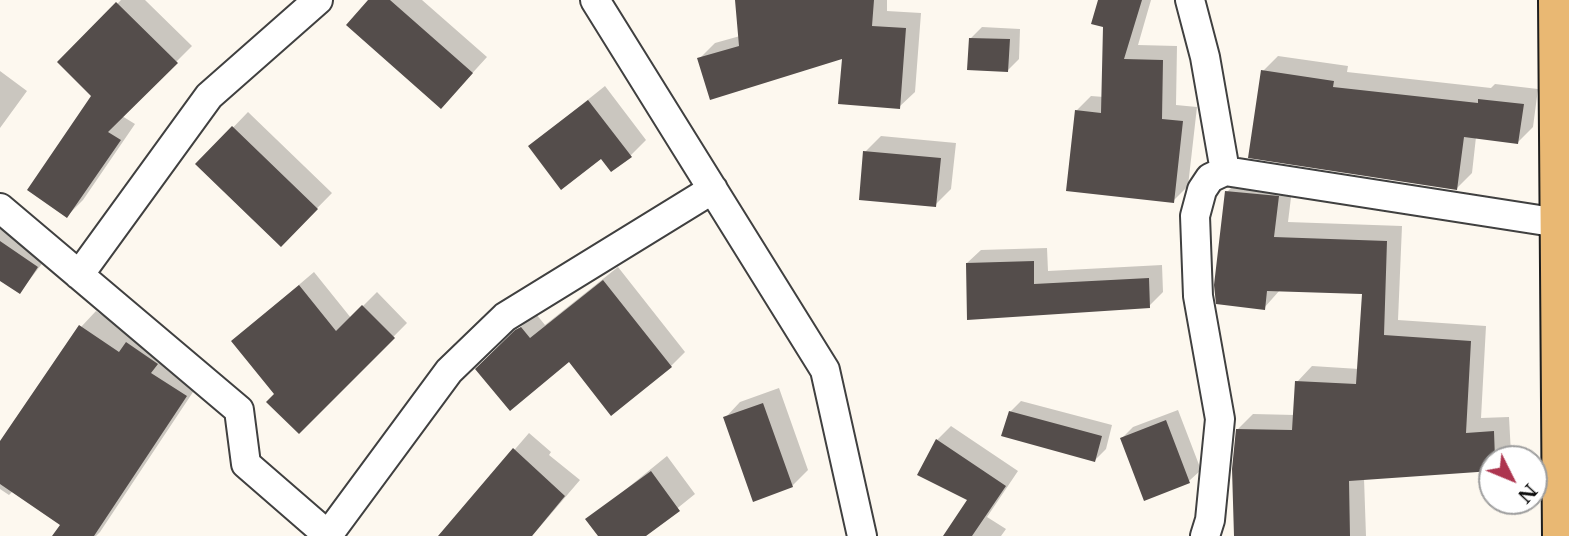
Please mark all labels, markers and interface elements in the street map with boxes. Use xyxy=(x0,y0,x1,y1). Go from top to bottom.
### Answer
north arrow xyxy=(1478,445,1548,515)
text: N xyxy=(1513,479,1542,508)

